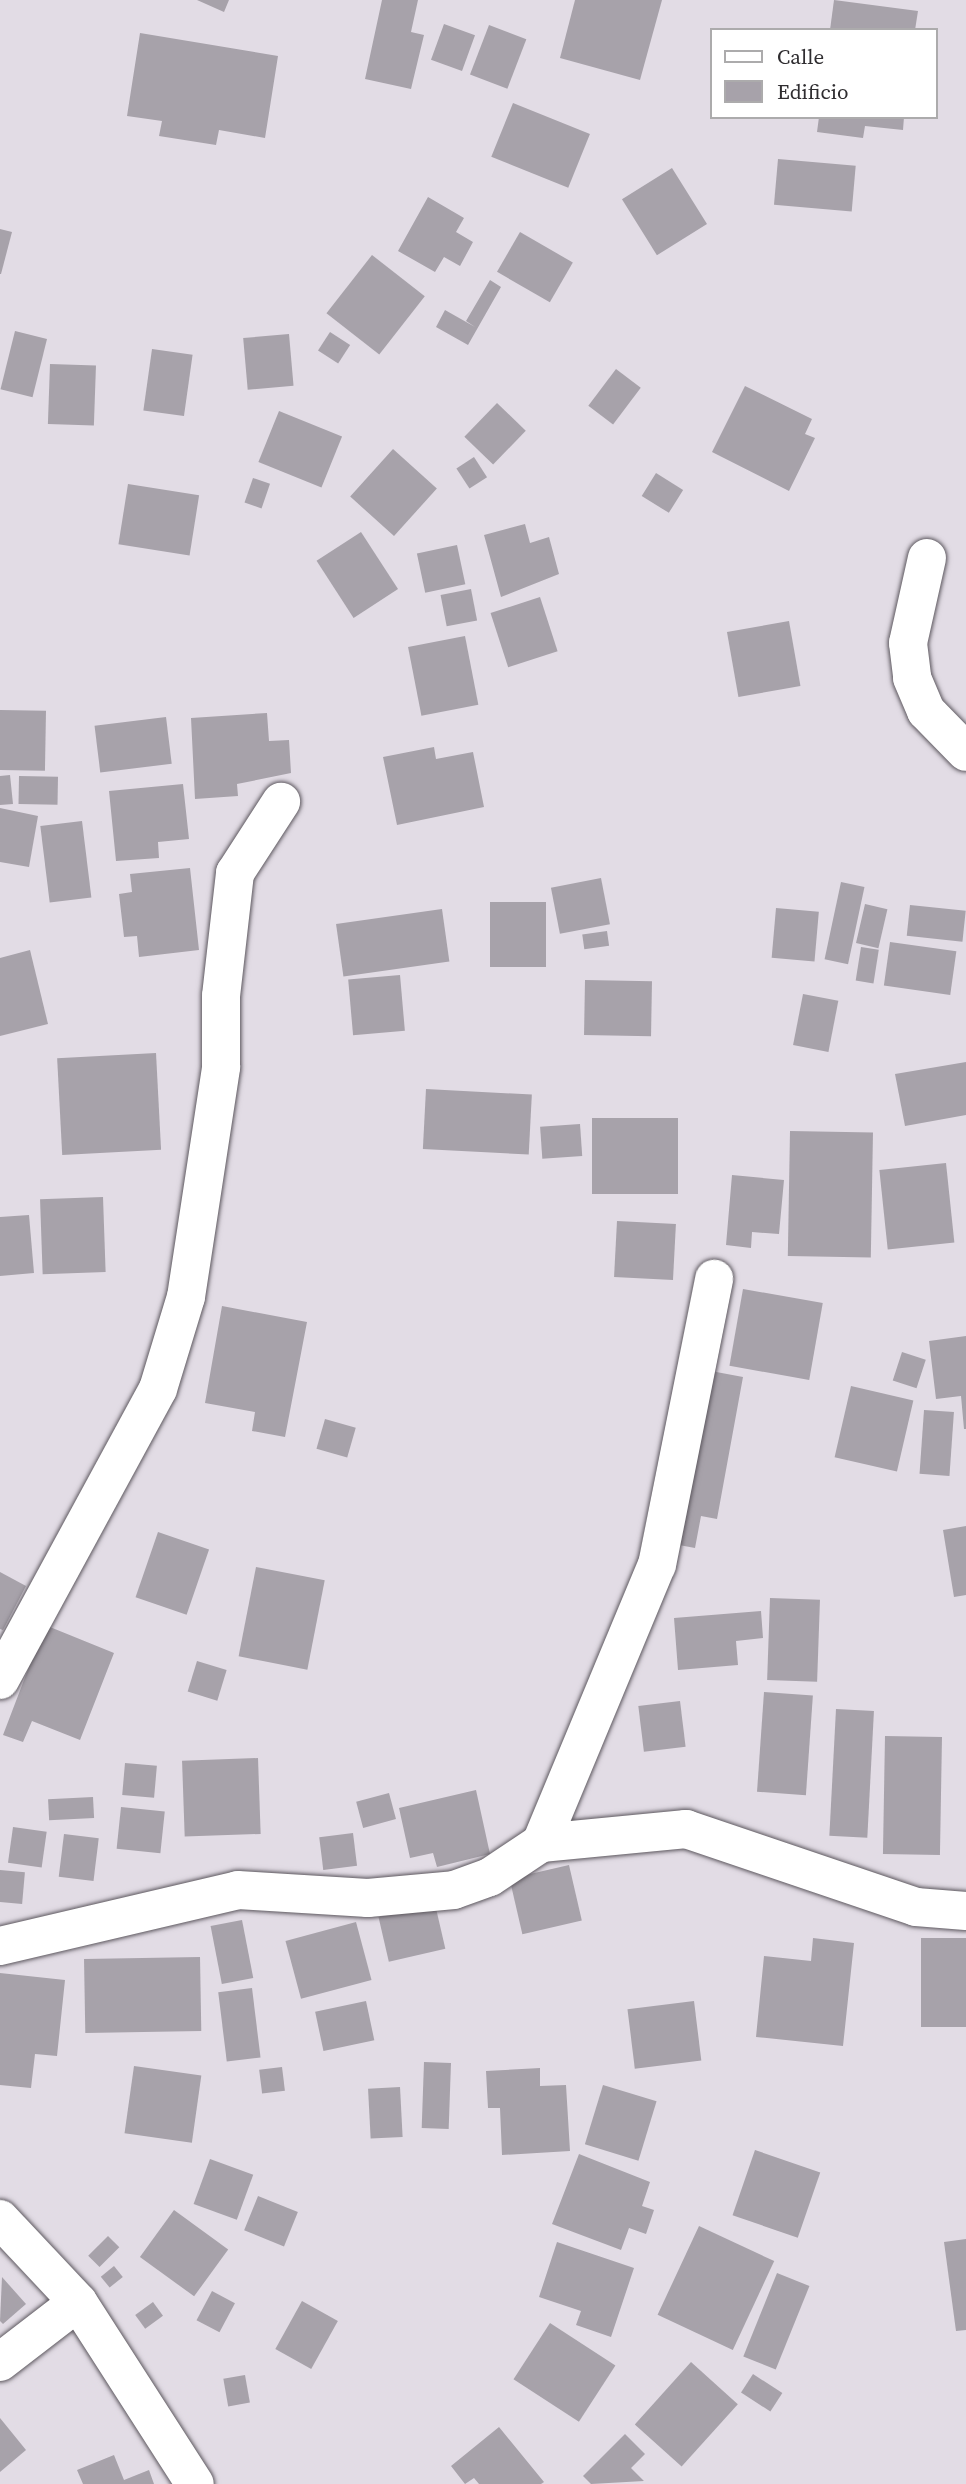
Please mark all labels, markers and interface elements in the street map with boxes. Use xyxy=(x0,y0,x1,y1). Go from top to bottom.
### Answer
legend xyxy=(710,28,938,119)
text: Calle xyxy=(777,42,824,71)
text: Edificio xyxy=(777,77,849,106)

